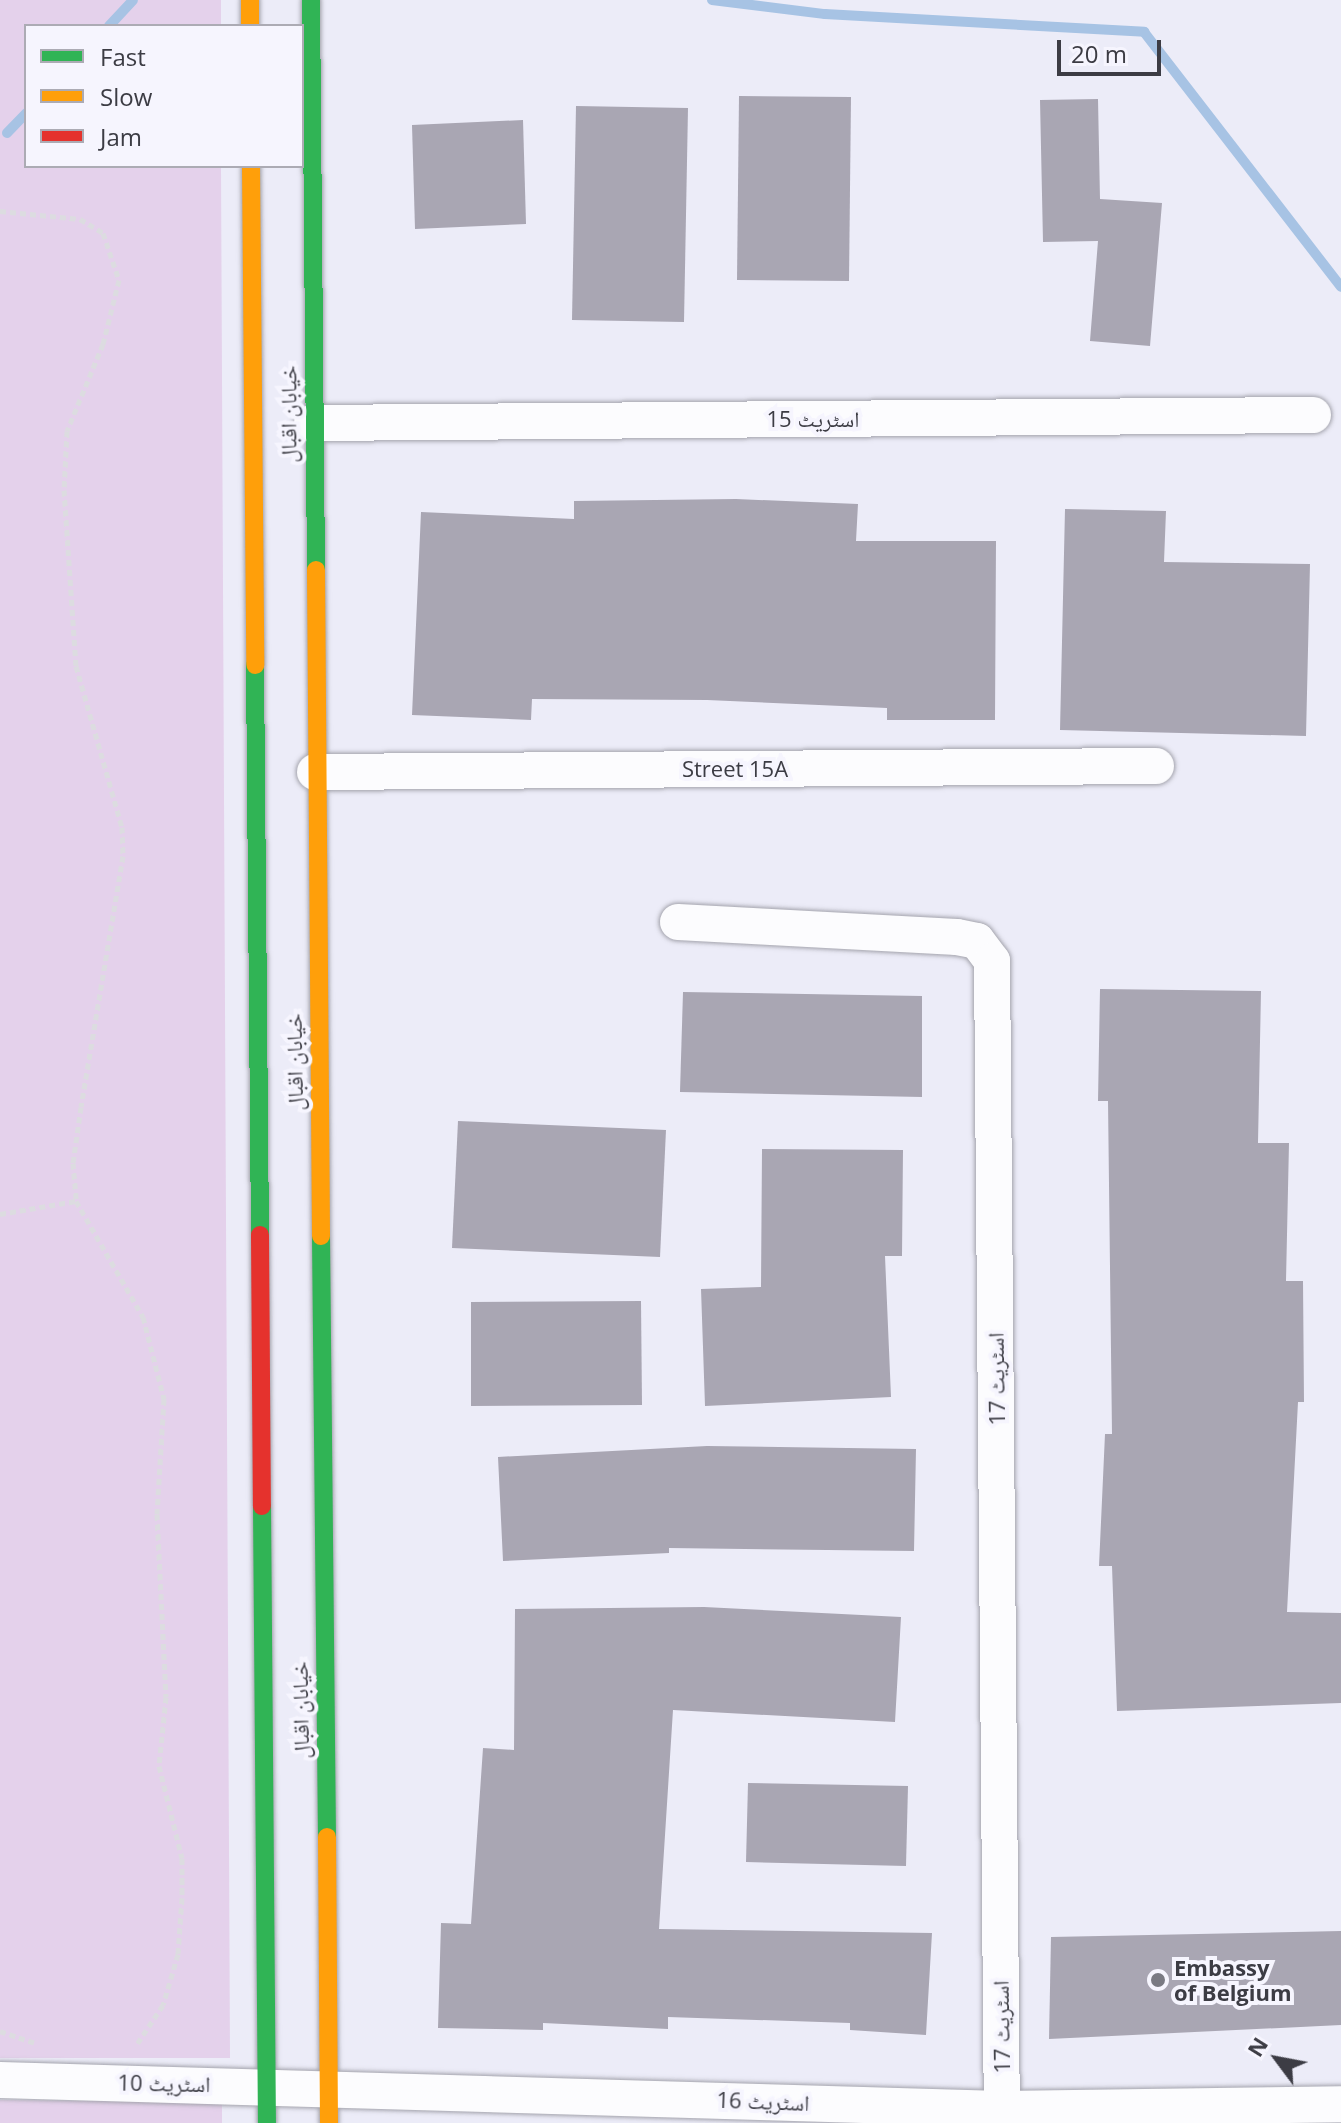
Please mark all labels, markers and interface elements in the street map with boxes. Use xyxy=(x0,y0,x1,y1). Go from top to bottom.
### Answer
legend xyxy=(24,24,304,168)
scale bar xyxy=(1061,24,1165,74)
text: 20 m xyxy=(1071,37,1127,70)
text: Fast xyxy=(100,40,146,73)
text: Slow xyxy=(100,80,152,113)
text: Jam xyxy=(100,120,142,153)
street label: خیابان اقبال xyxy=(275,365,301,463)
street label: اسٹریٹ 15 xyxy=(767,406,859,432)
street label: Street 15A xyxy=(682,756,788,782)
street label: خیابان اقبال xyxy=(280,1013,308,1111)
street label: اسٹریٹ 17 xyxy=(982,1332,1010,1426)
street label: خیابان اقبال xyxy=(286,1661,314,1759)
place label: Embassy of Belgium xyxy=(1174,1954,1292,2006)
marker: Embassy of Belgium xyxy=(1149,1971,1167,1989)
street label: اسٹریٹ 17 xyxy=(987,1980,1015,2074)
north arrow xyxy=(1237,2019,1317,2099)
text: N xyxy=(1239,2031,1274,2062)
street label: اسٹریٹ 10 xyxy=(117,2069,211,2097)
street label: اسٹریٹ 16 xyxy=(716,2086,810,2116)

